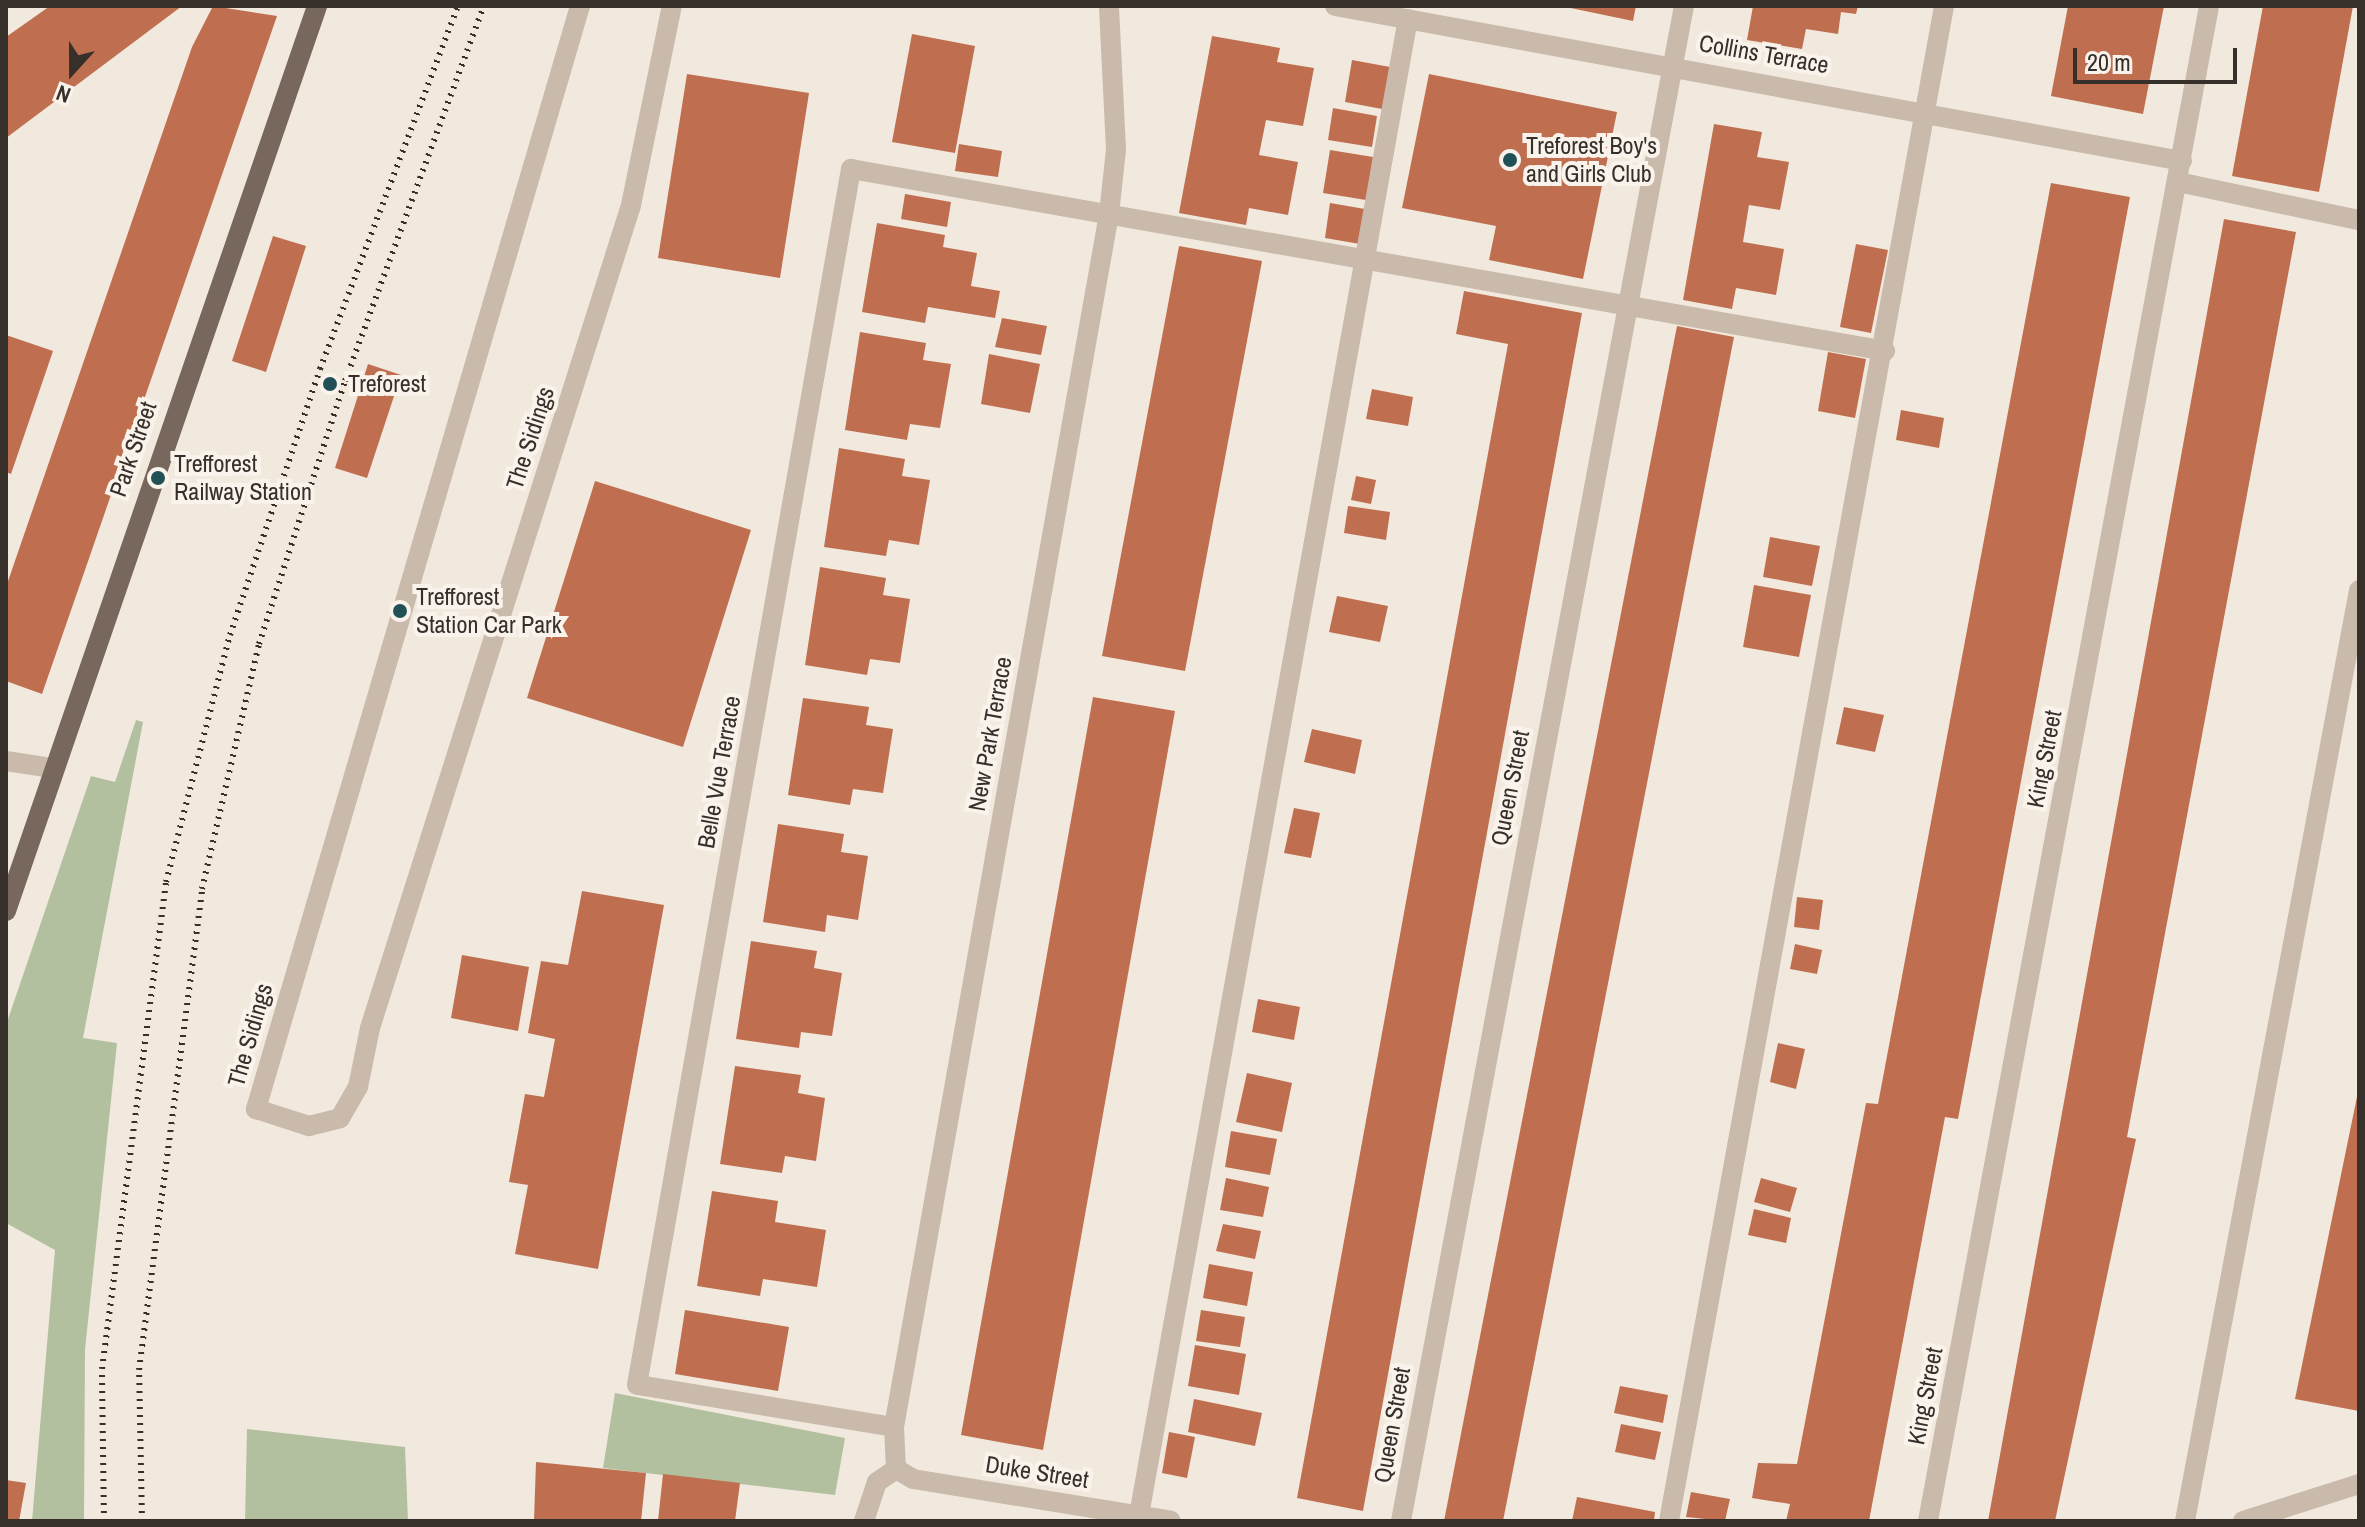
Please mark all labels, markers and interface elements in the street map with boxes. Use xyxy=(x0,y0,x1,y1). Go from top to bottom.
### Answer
street label: Collins Terrace xyxy=(1697,28,1831,80)
north arrow xyxy=(32,32,112,112)
scale bar xyxy=(2077,32,2241,82)
text: 20 m xyxy=(2087,46,2131,78)
text: N xyxy=(52,78,75,111)
place label: Treforest Boy's and Girls Club xyxy=(1526,132,1657,188)
marker: Treforest Boy's and Girls Club xyxy=(1501,151,1519,169)
place label: Treforest xyxy=(348,370,426,398)
marker: Treforest xyxy=(319,373,341,395)
street label: The Sidings xyxy=(500,383,560,493)
street label: Park Street xyxy=(103,398,163,500)
place label: Trefforest Railway Station xyxy=(174,450,312,506)
marker: Trefforest Railway Station xyxy=(149,469,167,487)
place label: Trefforest Station Car Park xyxy=(416,583,561,639)
marker: Trefforest Station Car Park xyxy=(391,602,409,620)
street label: New Park Terrace xyxy=(962,654,1018,814)
street label: Belle Vue Terrace xyxy=(691,693,747,851)
street label: King Street xyxy=(2020,708,2068,810)
street label: Queen Street xyxy=(1485,728,1535,848)
street label: The Sidings xyxy=(222,980,278,1090)
street label: King Street xyxy=(1901,1345,1949,1447)
street label: Queen Street xyxy=(1368,1365,1416,1485)
street label: Duke Street xyxy=(983,1450,1091,1494)

